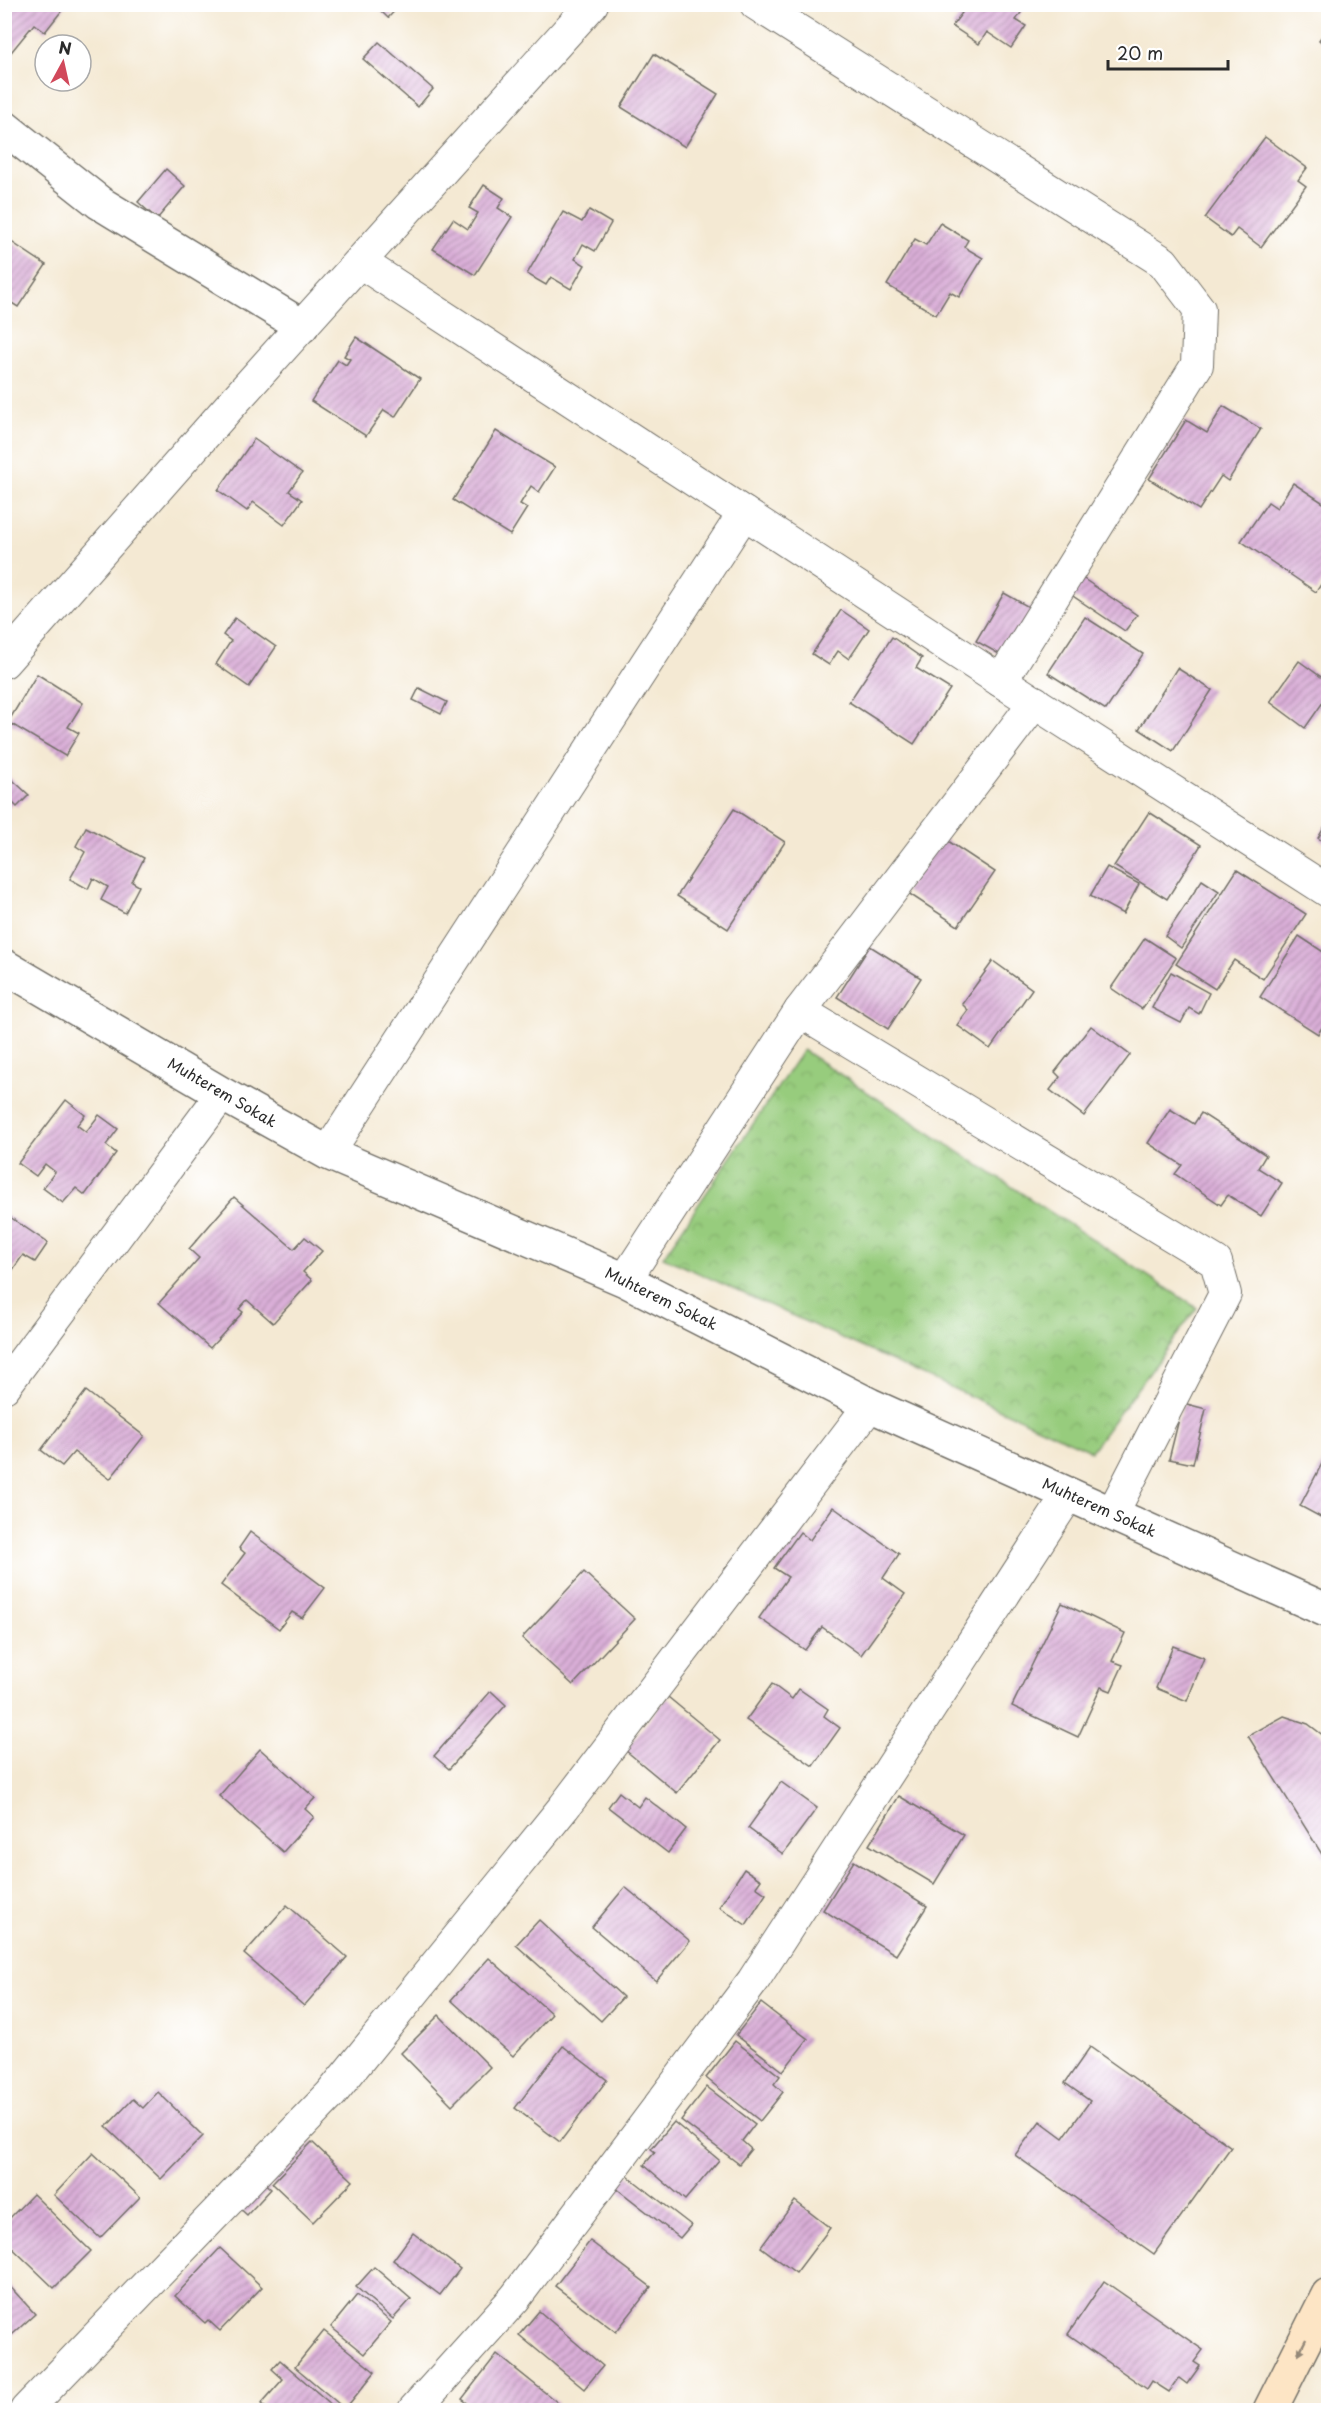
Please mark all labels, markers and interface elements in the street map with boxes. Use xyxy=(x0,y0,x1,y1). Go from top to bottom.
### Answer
north arrow xyxy=(33,33,93,93)
scale bar xyxy=(1108,33,1228,71)
text: N xyxy=(57,34,73,60)
text: 20 m xyxy=(1117,39,1163,66)
street label: Muhterem Sokak xyxy=(164,1051,282,1133)
street label: Muhterem Sokak xyxy=(601,1260,722,1335)
street label: Muhterem Sokak xyxy=(1039,1471,1161,1542)
one-way arrow xyxy=(1297,2339,1307,2356)

